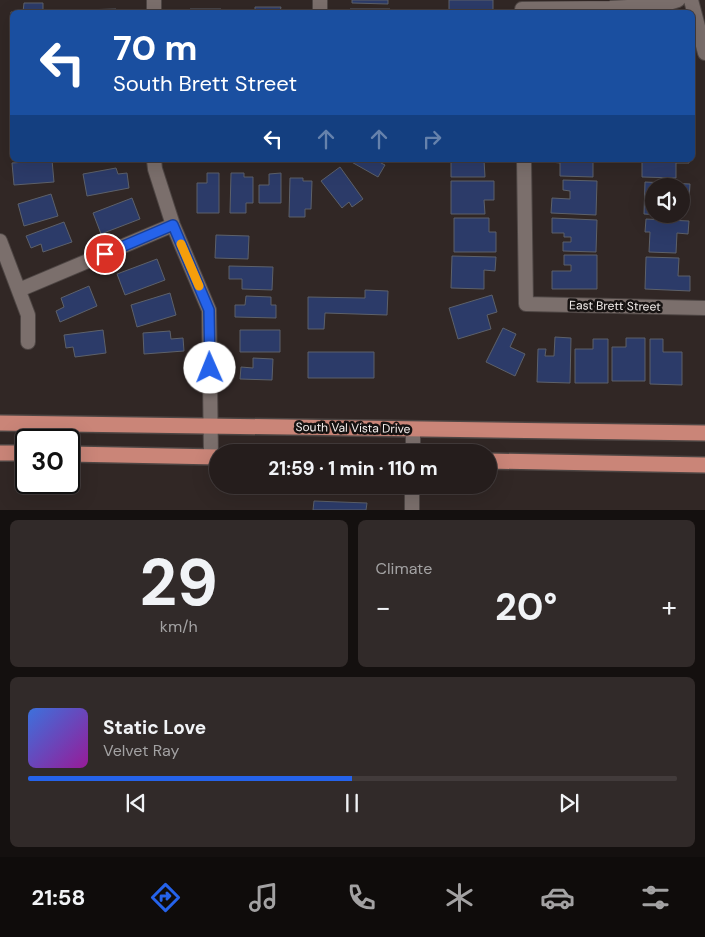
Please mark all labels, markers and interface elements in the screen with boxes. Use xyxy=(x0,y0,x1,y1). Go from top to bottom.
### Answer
text: 70 m xyxy=(113,25,197,71)
icon: left xyxy=(30,30,95,95)
text: South Brett Street xyxy=(113,69,297,98)
icon: left xyxy=(259,125,287,153)
icon: ahead xyxy=(312,125,340,153)
icon: ahead xyxy=(365,125,393,153)
icon: right xyxy=(418,125,446,153)
map controls xyxy=(645,178,690,223)
button: sound xyxy=(645,178,690,223)
pin xyxy=(84,233,126,275)
icon: arrive xyxy=(91,240,119,268)
street label: East Brett Street xyxy=(569,297,661,315)
position arrow xyxy=(183,341,235,393)
street label: South Val Vista Drive xyxy=(295,419,411,437)
speed limit sign: 30 xyxy=(15,429,80,494)
text: 21:59 · 1 min · 110 m xyxy=(268,456,438,481)
text: 29 xyxy=(139,541,218,625)
text: Climate xyxy=(376,558,432,579)
text: 20° xyxy=(495,582,557,632)
text: − xyxy=(376,589,391,626)
text: + xyxy=(662,589,677,626)
text: km/h xyxy=(160,616,198,637)
text: Static Love xyxy=(103,715,206,740)
text: Velvet Ray xyxy=(103,740,179,761)
icon: previous xyxy=(122,789,150,817)
icon: pause xyxy=(338,789,366,817)
icon: next xyxy=(555,789,583,817)
icon: directions xyxy=(148,880,183,915)
icon: music xyxy=(246,880,281,915)
icon: phone xyxy=(344,880,379,915)
icon: climate xyxy=(442,880,477,915)
icon: car xyxy=(540,880,575,915)
icon: filters xyxy=(638,880,673,915)
text: 21:58 xyxy=(32,883,85,912)

